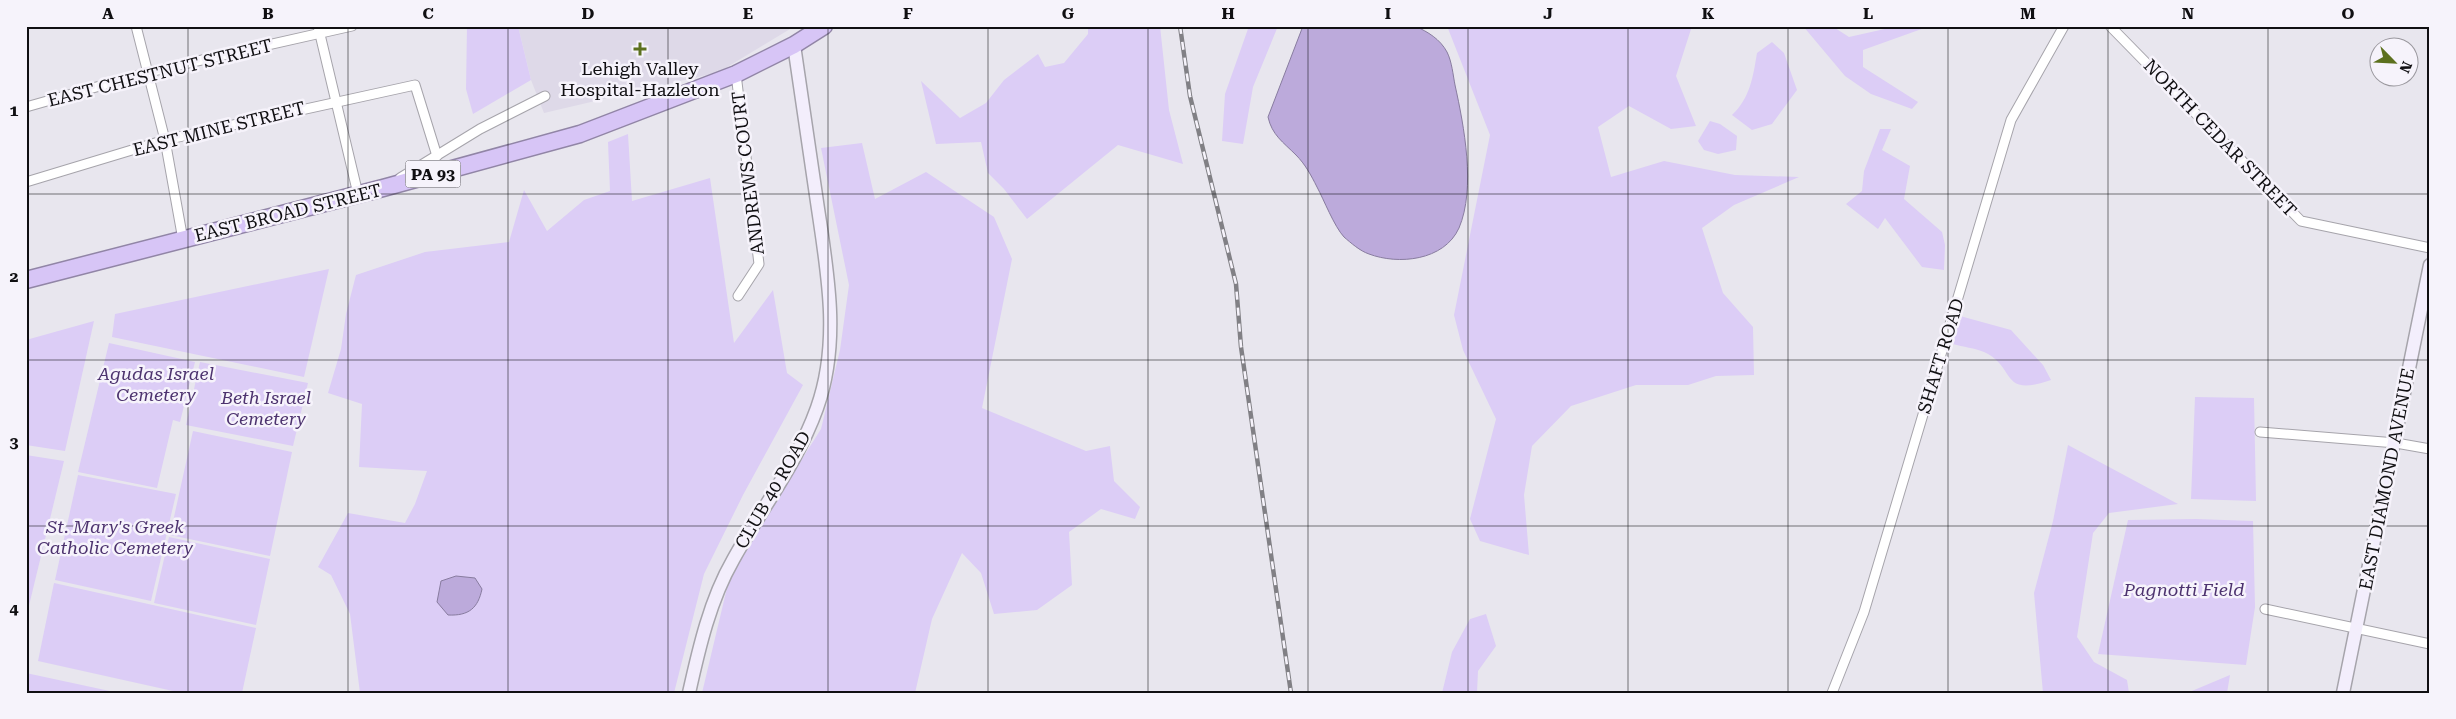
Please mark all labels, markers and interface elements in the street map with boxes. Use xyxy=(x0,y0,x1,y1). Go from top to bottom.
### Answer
text: A xyxy=(102,4,114,23)
text: B xyxy=(262,4,274,23)
text: C xyxy=(422,4,434,23)
text: D xyxy=(582,4,595,23)
text: E xyxy=(743,4,753,23)
text: F xyxy=(903,4,913,23)
text: G xyxy=(1062,4,1075,23)
text: H xyxy=(1221,4,1235,23)
text: I xyxy=(1385,4,1391,23)
text: J xyxy=(1543,4,1553,23)
text: K xyxy=(1702,4,1715,23)
text: L xyxy=(1863,4,1873,23)
text: M xyxy=(2020,4,2036,23)
text: N xyxy=(2182,4,2194,23)
text: O xyxy=(2342,4,2355,23)
street label: EAST CHESTNUT STREET xyxy=(46,34,274,111)
north arrow xyxy=(2368,38,2418,88)
marker: Lehigh Valley Hospital-Hazleton xyxy=(633,42,647,56)
street label: NORTH CEDAR STREET xyxy=(2140,55,2301,221)
place label: Lehigh Valley Hospital-Hazleton xyxy=(560,58,720,100)
text: N xyxy=(2396,59,2415,76)
street label: ANDREWS COURT xyxy=(727,90,768,256)
street label: EAST MINE STREET xyxy=(131,97,307,160)
text: 1 xyxy=(10,101,19,120)
road number: PA 93 xyxy=(406,160,460,188)
street label: EAST BROAD STREET xyxy=(192,179,384,246)
text: 2 xyxy=(10,267,19,286)
street label: SHAFT ROAD xyxy=(1913,296,1968,416)
park label: Agudas Israel Cemetery xyxy=(97,363,214,405)
street label: EAST DIAMOND AVENUE xyxy=(2355,366,2418,592)
park label: Beth Israel Cemetery xyxy=(220,387,311,429)
street label: CLUB 40 ROAD xyxy=(730,427,815,552)
text: 3 xyxy=(10,433,19,452)
park label: St. Mary's Greek Catholic Cemetery xyxy=(37,516,194,558)
park label: Pagnotti Field xyxy=(2123,579,2244,600)
text: 4 xyxy=(10,599,19,618)

